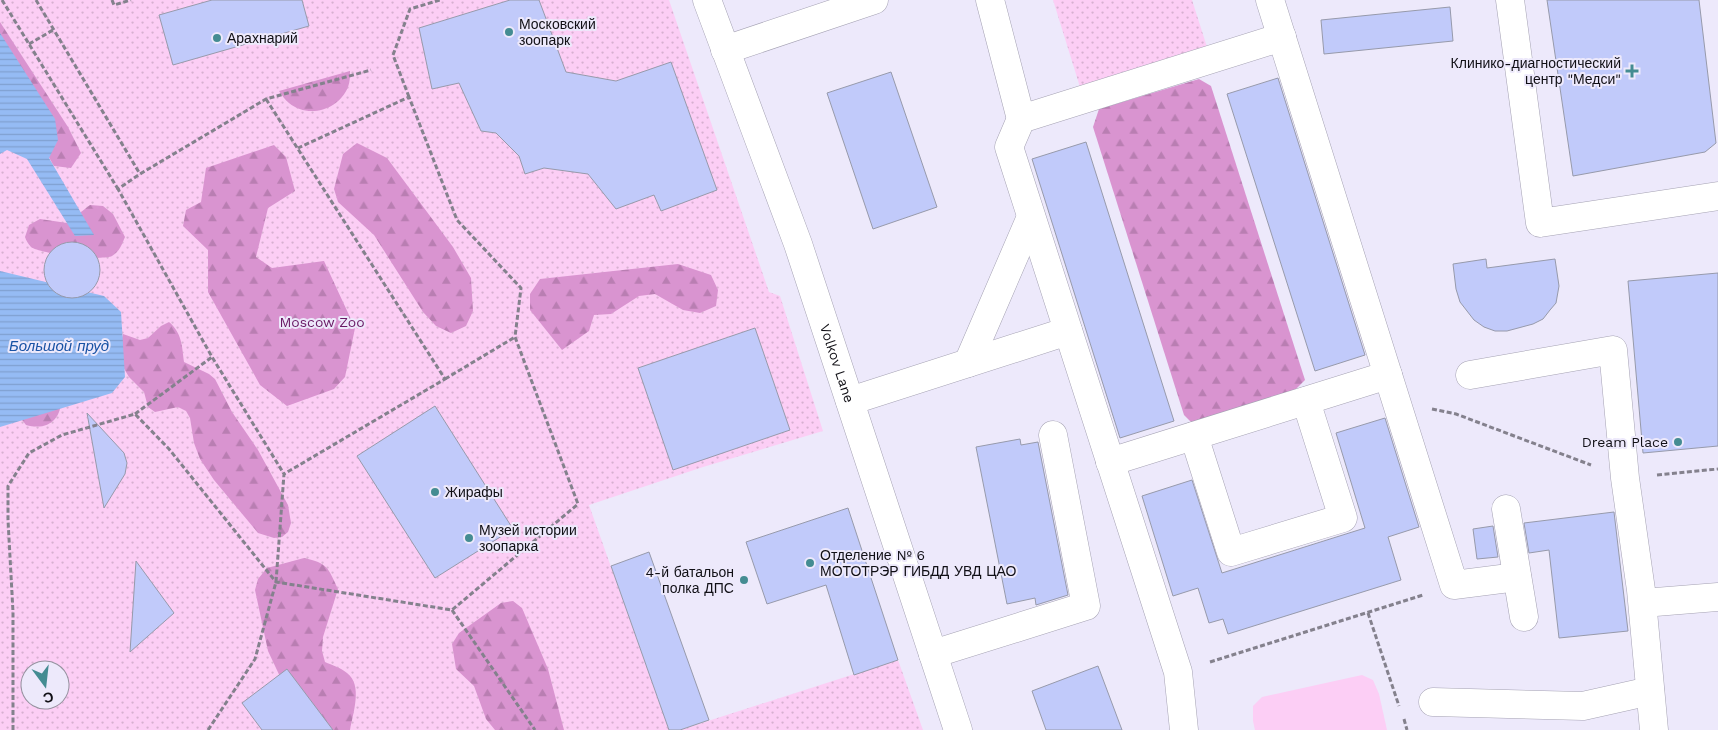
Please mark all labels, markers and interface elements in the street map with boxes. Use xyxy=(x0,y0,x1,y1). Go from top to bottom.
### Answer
place label: Московский зоопарк xyxy=(519,16,596,48)
marker: Московский зоопарк xyxy=(503,26,515,38)
place label: Арахнарий xyxy=(227,30,298,46)
marker: Арахнарий xyxy=(211,32,223,44)
place label: Клинико-диагностический центр "Медси" xyxy=(1451,55,1621,87)
marker: Клинико-диагностический центр "Медси" xyxy=(1625,64,1639,78)
park label: Moscow Zoo xyxy=(279,314,365,330)
street label: Volkov Lane xyxy=(817,322,858,405)
water label: Большой пруд xyxy=(9,337,109,355)
place label: Dream Place xyxy=(1582,434,1668,450)
marker: Dream Place xyxy=(1672,436,1684,448)
place label: Жирафы xyxy=(445,484,503,500)
marker: Жирафы xyxy=(429,486,441,498)
place label: Музей истории зоопарка xyxy=(479,522,577,554)
marker: Музей истории зоопарка xyxy=(463,532,475,544)
place label: Отделение № 6 МОТОТРЭР ГИБДД УВД ЦАО xyxy=(820,547,1017,579)
marker: Отделение № 6 МОТОТРЭР ГИБДД УВД ЦАО xyxy=(804,557,816,569)
place label: 4-й батальон полка ДПС xyxy=(646,564,734,596)
marker: 4-й батальон полка ДПС xyxy=(738,574,750,586)
north arrow xyxy=(20,660,70,710)
text: С xyxy=(41,689,55,707)

